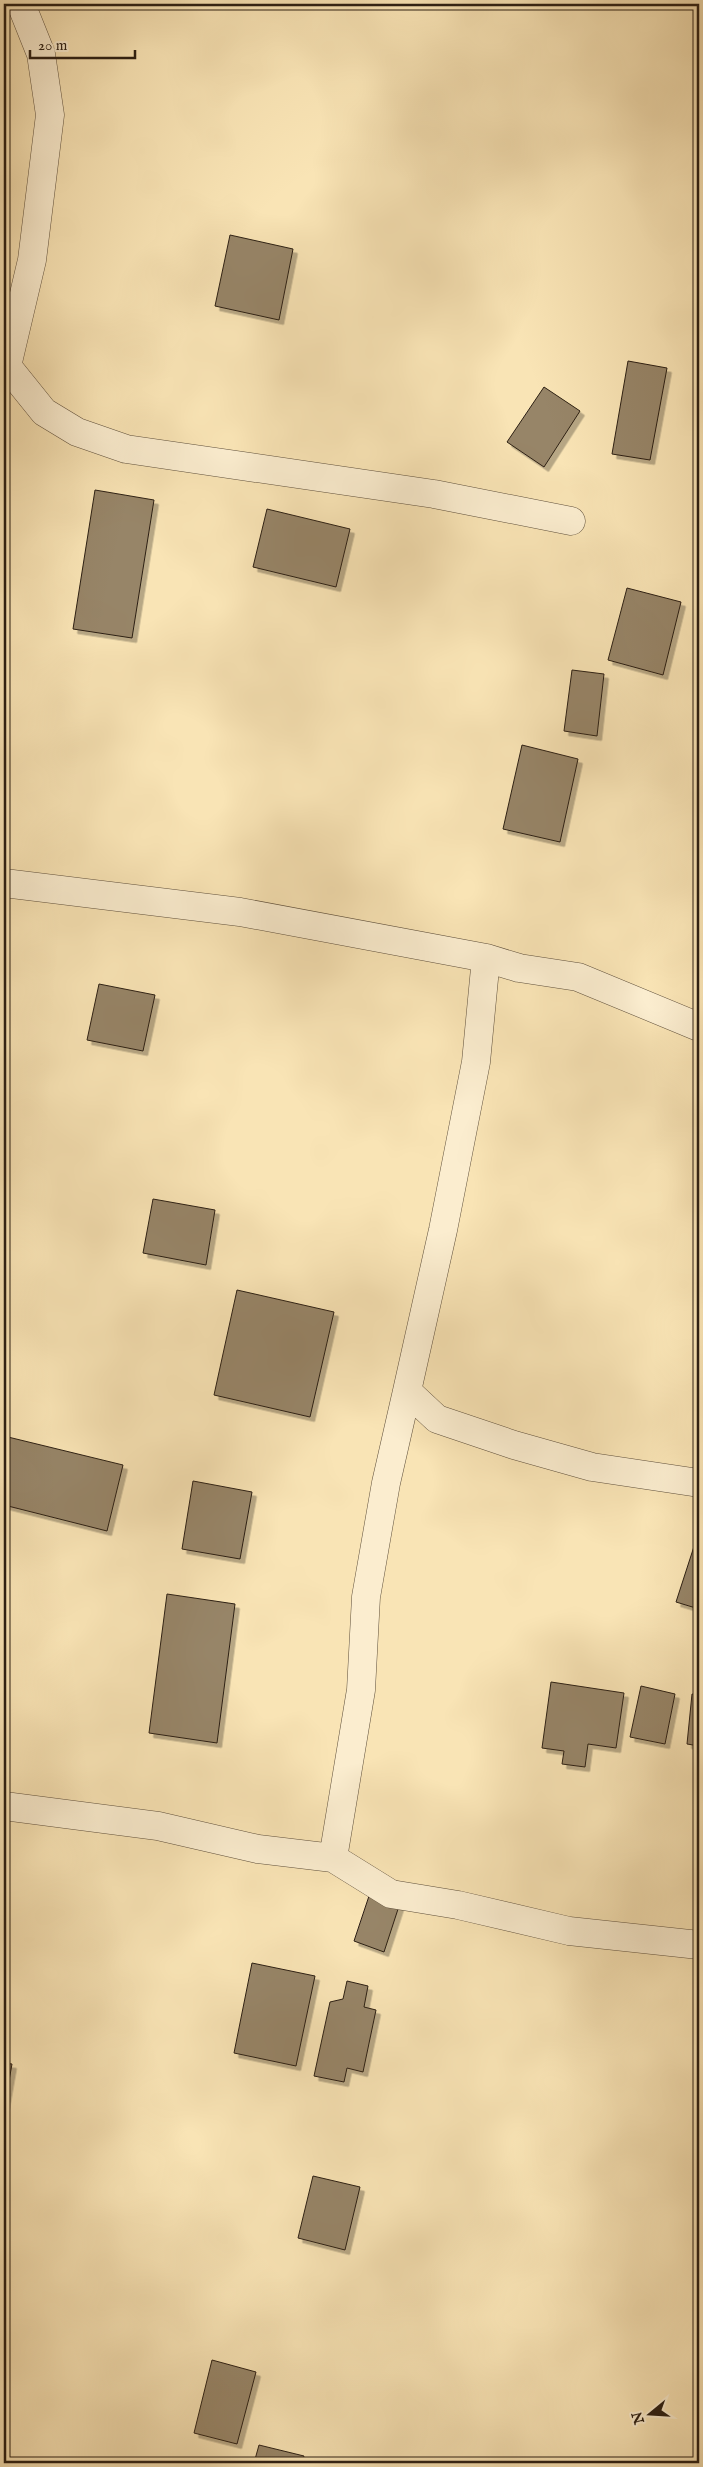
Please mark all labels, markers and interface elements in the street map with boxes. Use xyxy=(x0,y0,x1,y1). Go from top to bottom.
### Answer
scale bar xyxy=(30,28,135,60)
text: 20 m xyxy=(38,36,68,55)
north arrow xyxy=(626,2390,676,2440)
text: N xyxy=(628,2409,649,2427)

